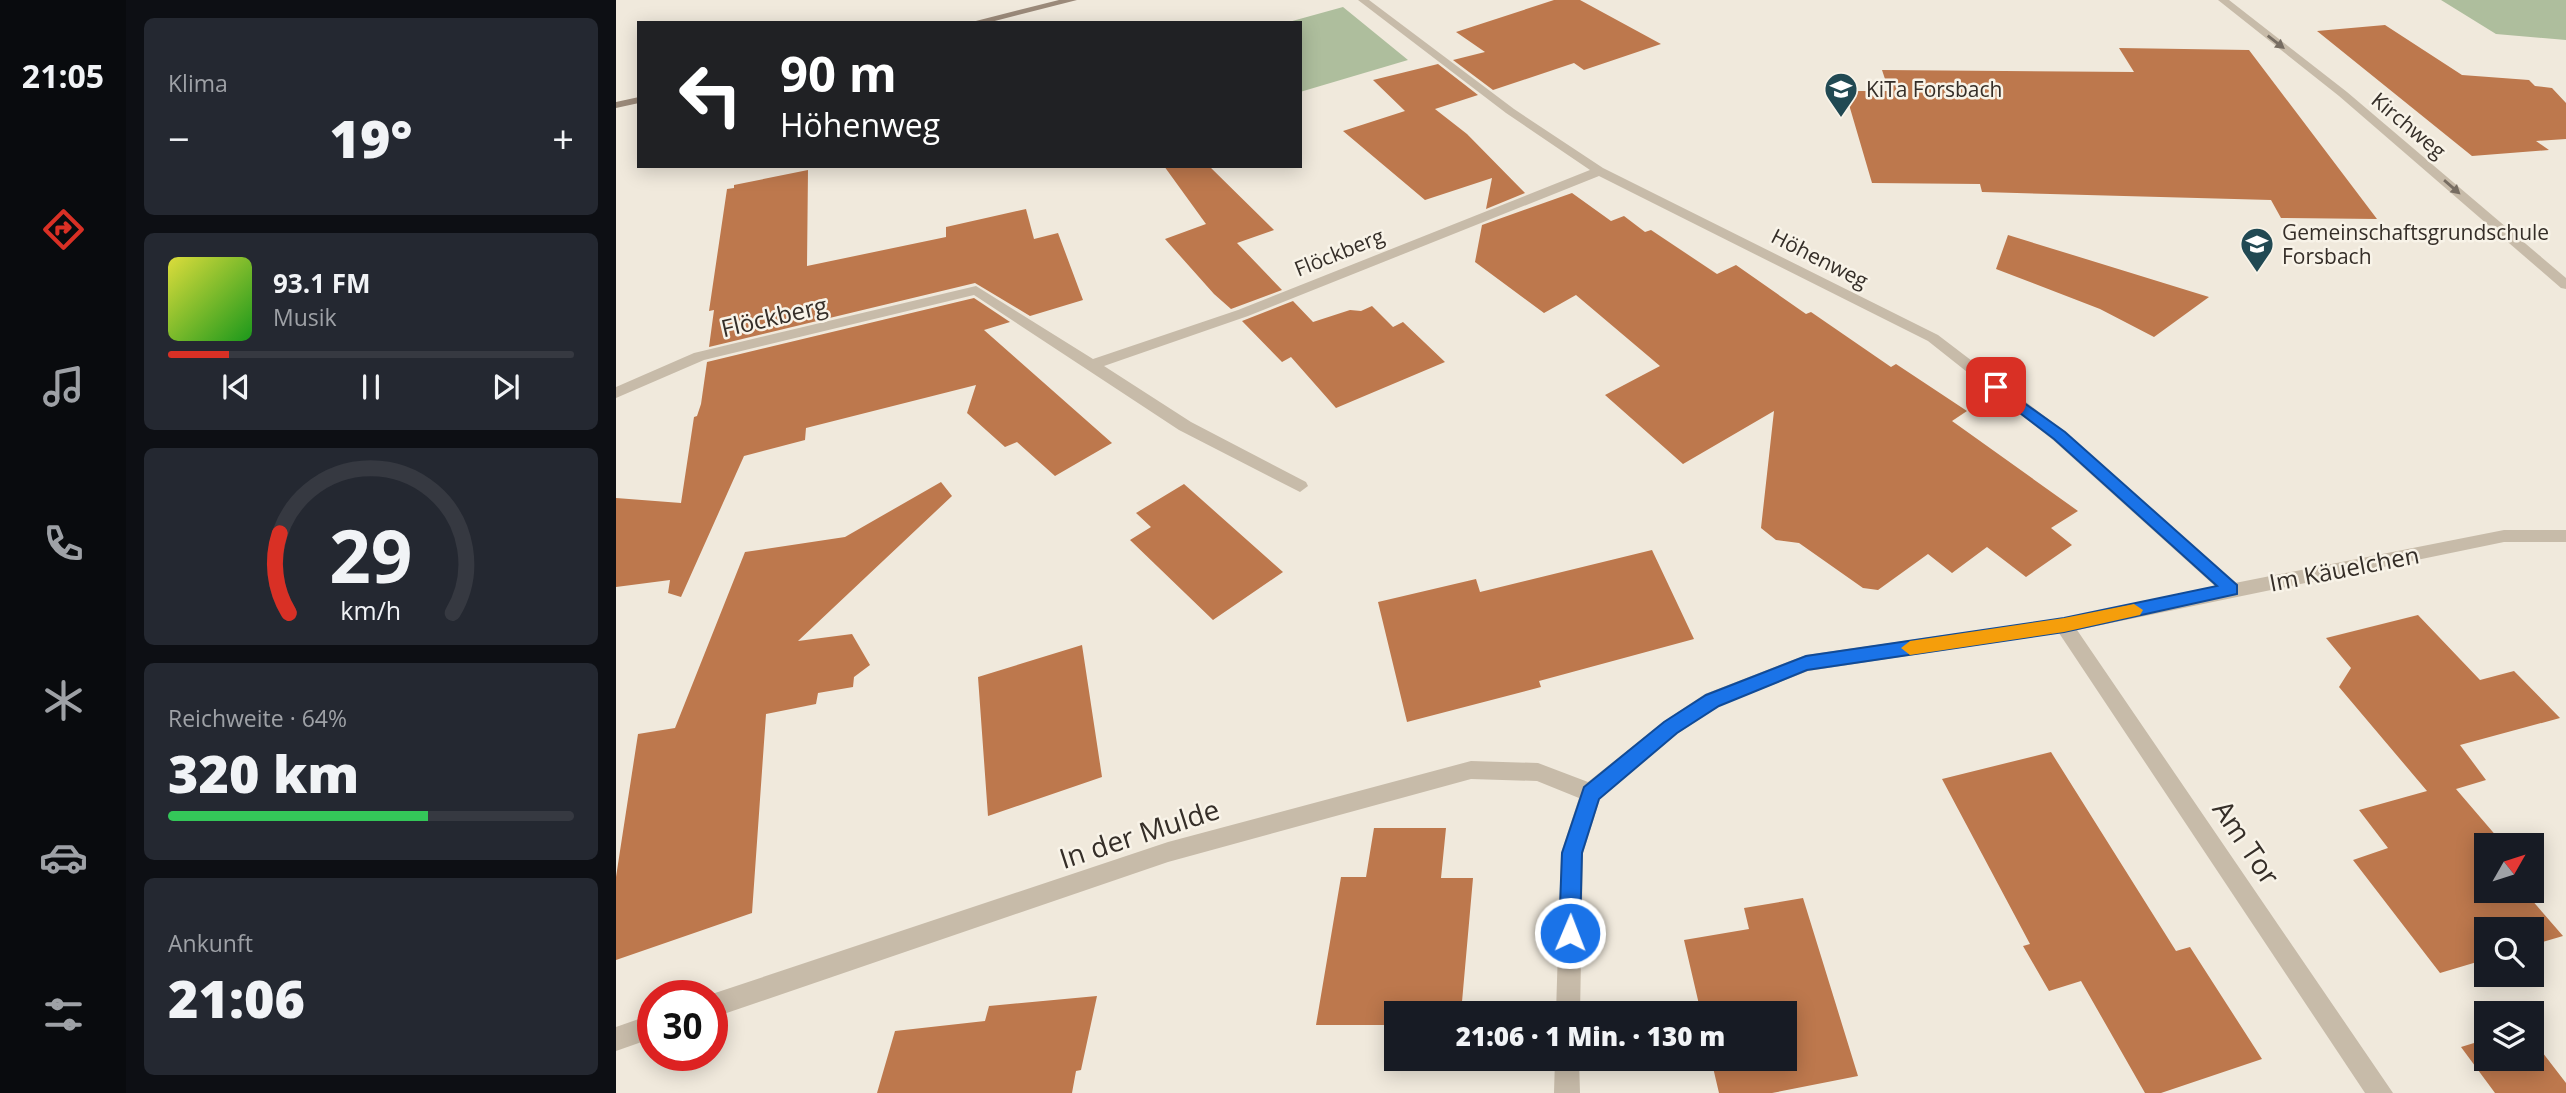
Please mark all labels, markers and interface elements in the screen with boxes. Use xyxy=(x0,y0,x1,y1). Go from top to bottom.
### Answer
one-way arrow xyxy=(2267,35,2285,50)
text: 90 m xyxy=(780,40,897,106)
icon: left xyxy=(665,49,756,140)
text: 21:05 xyxy=(22,54,104,97)
text: Klima xyxy=(168,67,228,99)
school or university icon: KiTa Forsbach xyxy=(1822,70,1860,119)
place label: KiTa Forsbach xyxy=(1866,75,2002,103)
street label: Kirchweg xyxy=(2366,86,2452,164)
text: 19° xyxy=(330,102,412,173)
text: Höhenweg xyxy=(780,103,940,146)
text: − xyxy=(168,112,190,164)
text: + xyxy=(552,112,574,164)
one-way arrow xyxy=(2443,179,2461,195)
icon: directions xyxy=(39,205,88,254)
place label: Gemeinschaftsgrundschule Forsbach xyxy=(2282,218,2549,270)
street label: Flöckberg xyxy=(1290,221,1388,283)
street label: Höhenweg xyxy=(1767,222,1873,294)
school or university icon: Gemeinschaftsgrundschule Forsbach xyxy=(2238,225,2276,274)
text: 93.1 FM xyxy=(273,265,371,301)
street label: Flöckberg xyxy=(718,288,830,344)
text: Musik xyxy=(273,301,337,333)
pin xyxy=(1966,357,2026,417)
icon: music xyxy=(39,362,88,411)
icon: previous xyxy=(217,368,255,406)
icon: pause xyxy=(352,368,390,406)
icon: next xyxy=(487,368,525,406)
icon: arrive xyxy=(1977,368,2015,406)
text: 29 xyxy=(329,505,413,604)
icon: phone xyxy=(39,519,88,568)
street label: Im Käuelchen xyxy=(2266,537,2422,599)
text: km/h xyxy=(341,592,401,626)
icon: climate xyxy=(39,676,88,725)
text: Reichweite · 64% xyxy=(168,702,347,734)
text: 320 km xyxy=(168,737,359,808)
street label: In der Mulde xyxy=(1054,789,1224,877)
street label: Am Tor xyxy=(2205,792,2290,892)
icon: car xyxy=(39,833,88,882)
north arrow xyxy=(2474,833,2544,903)
map controls xyxy=(2474,833,2544,1071)
position arrow xyxy=(1533,896,1607,970)
button: search xyxy=(2474,917,2544,987)
text: Ankunft xyxy=(168,927,253,959)
text: 21:06 xyxy=(168,962,305,1033)
speed limit sign: 30 xyxy=(637,980,728,1071)
icon: filters xyxy=(39,990,88,1039)
button: layers xyxy=(2474,1001,2544,1071)
text: 21:06 · 1 Min. · 130 m xyxy=(1456,1018,1725,1054)

